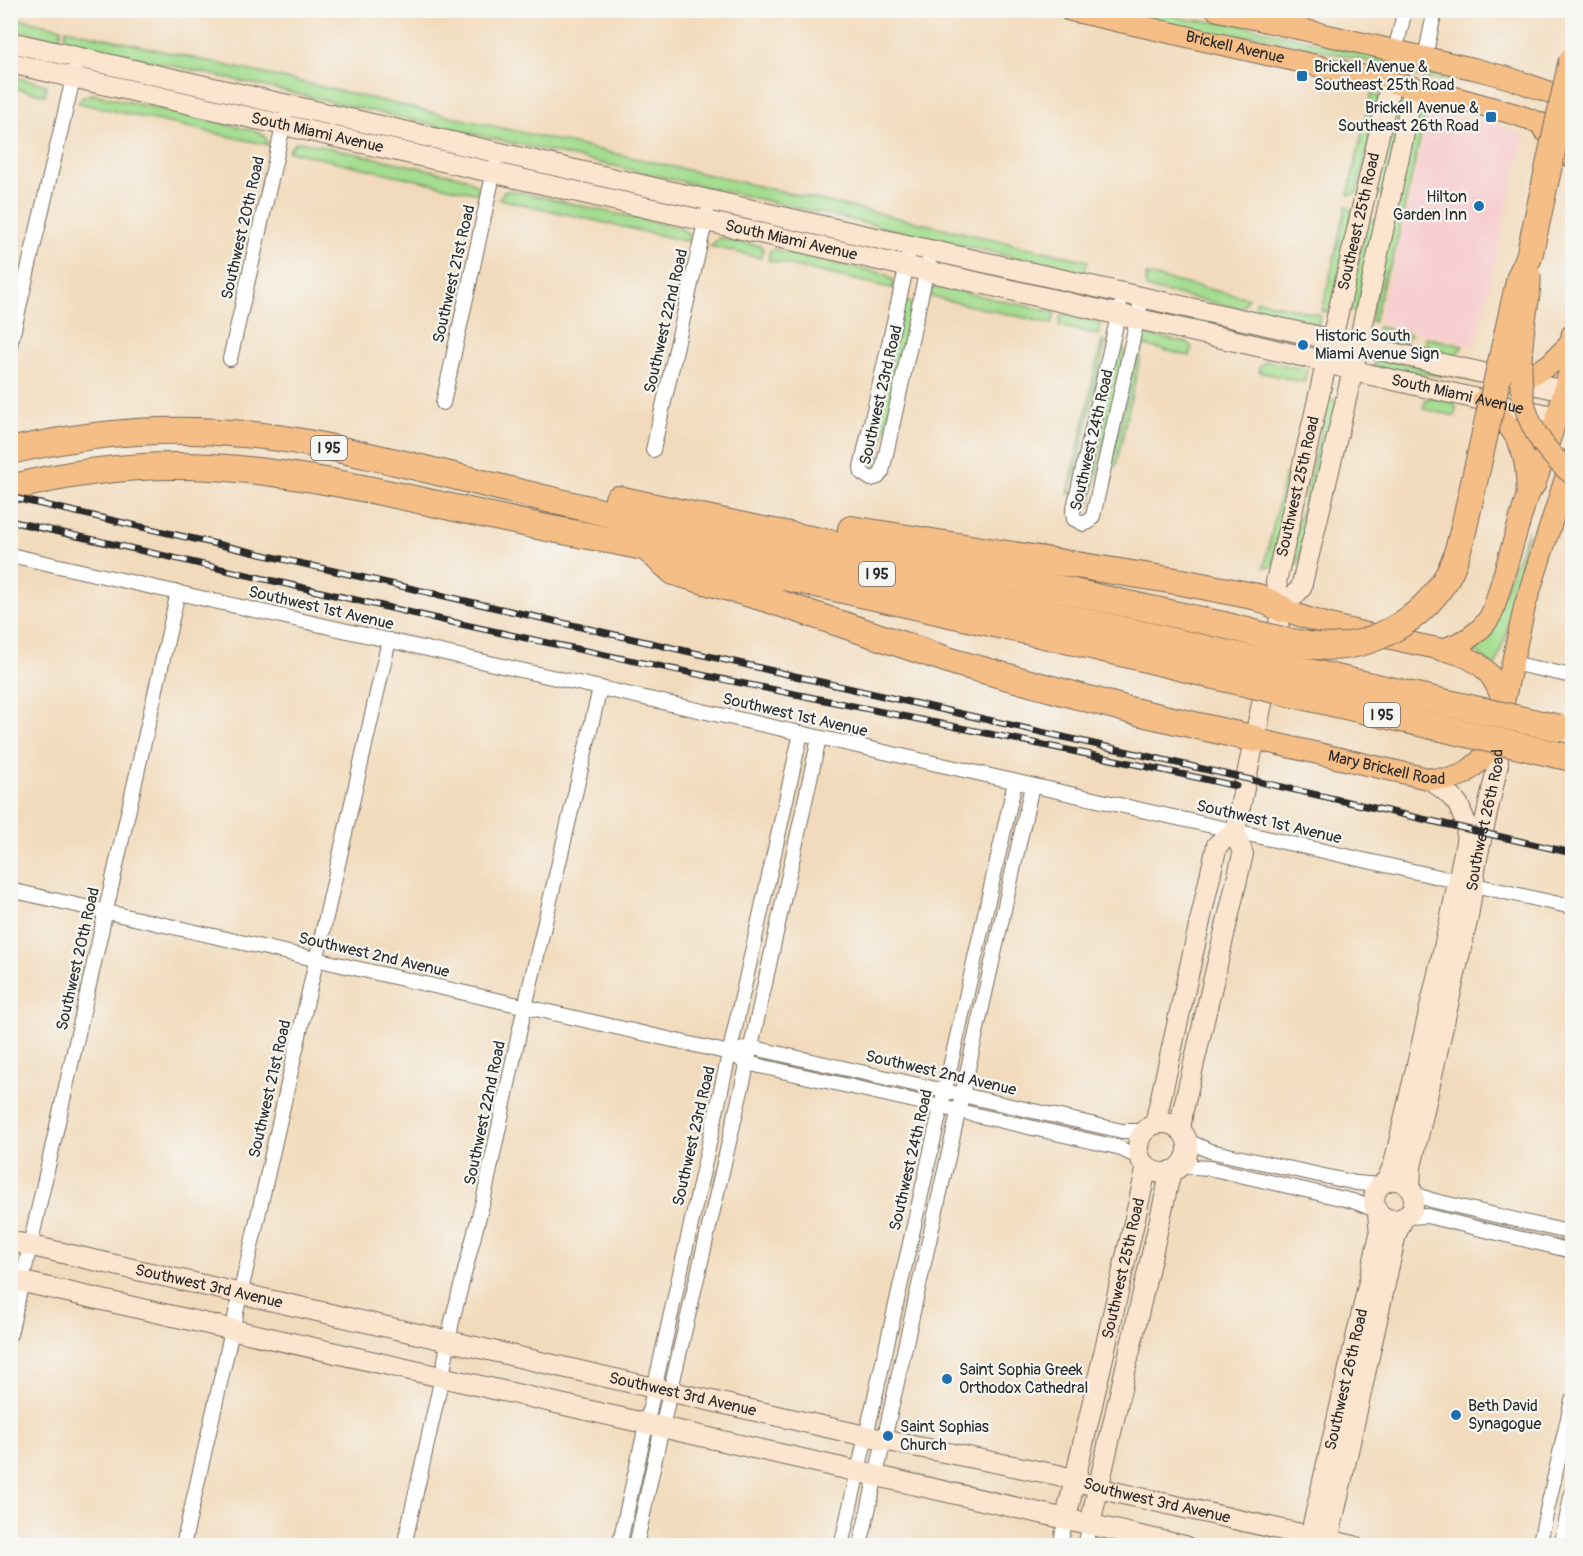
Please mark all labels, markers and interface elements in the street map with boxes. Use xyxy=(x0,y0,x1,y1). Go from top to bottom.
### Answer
street label: Brickell Avenue xyxy=(1184,26,1286,68)
place label: Brickell Avenue & Southeast 25th Road xyxy=(1314,57,1455,95)
marker: Brickell Avenue & Southeast 25th Road xyxy=(1295,69,1309,83)
place label: Brickell Avenue & Southeast 26th Road xyxy=(1338,98,1479,136)
street label: South Miami Avenue xyxy=(249,108,385,157)
marker: Brickell Avenue & Southeast 26th Road xyxy=(1484,110,1498,124)
street label: Southeast 25th Road xyxy=(1333,151,1384,292)
street label: Southwest 20th Road xyxy=(217,155,269,301)
place label: Hilton Garden Inn xyxy=(1393,187,1467,225)
marker: Hilton Garden Inn xyxy=(1472,199,1486,213)
street label: Southwest 21st Road xyxy=(428,203,480,345)
street label: South Miami Avenue xyxy=(723,216,859,265)
street label: Southwest 22nd Road xyxy=(640,247,692,395)
street label: Southwest 23rd Road xyxy=(855,323,907,467)
place label: Historic South Miami Avenue Sign xyxy=(1315,326,1439,364)
marker: Historic South Miami Avenue Sign xyxy=(1296,338,1310,352)
street label: Southwest 24th Road xyxy=(1066,367,1118,513)
street label: South Miami Avenue xyxy=(1389,370,1526,419)
street label: Southwest 25th Road xyxy=(1272,414,1324,559)
road number: I 95 xyxy=(311,436,347,460)
road number: I 95 xyxy=(859,562,895,586)
street label: Southwest 1st Avenue xyxy=(247,582,396,634)
street label: Southwest 1st Avenue xyxy=(721,689,870,741)
road number: I 95 xyxy=(1364,703,1400,727)
street label: Mary Brickell Road xyxy=(1326,746,1445,789)
street label: Southwest 26th Road xyxy=(1462,749,1508,893)
street label: Southwest 1st Avenue xyxy=(1195,796,1344,848)
street label: Southwest 20th Road xyxy=(52,886,104,1032)
street label: Southwest 2nd Avenue xyxy=(297,928,451,982)
street label: Southwest 21st Road xyxy=(244,1018,296,1160)
street label: Southwest 22nd Road xyxy=(460,1039,510,1187)
street label: Southwest 2nd Avenue xyxy=(864,1046,1018,1100)
street label: Southwest 23rd Road xyxy=(668,1064,720,1208)
street label: Southwest 24th Road xyxy=(885,1087,937,1233)
street label: Southwest 25th Road xyxy=(1098,1196,1149,1341)
street label: Southwest 3rd Avenue xyxy=(133,1260,285,1313)
street label: Southwest 26th Road xyxy=(1320,1307,1372,1452)
place label: Saint Sophia Greek Orthodox Cathedral xyxy=(959,1360,1088,1398)
street label: Southwest 3rd Avenue xyxy=(607,1368,759,1421)
marker: Saint Sophia Greek Orthodox Cathedral xyxy=(940,1372,954,1386)
place label: Beth David Synagogue xyxy=(1468,1396,1541,1434)
marker: Beth David Synagogue xyxy=(1449,1408,1463,1422)
place label: Saint Sophias Church xyxy=(900,1417,989,1455)
marker: Saint Sophias Church xyxy=(881,1429,895,1443)
street label: Southwest 3rd Avenue xyxy=(1081,1473,1232,1528)

